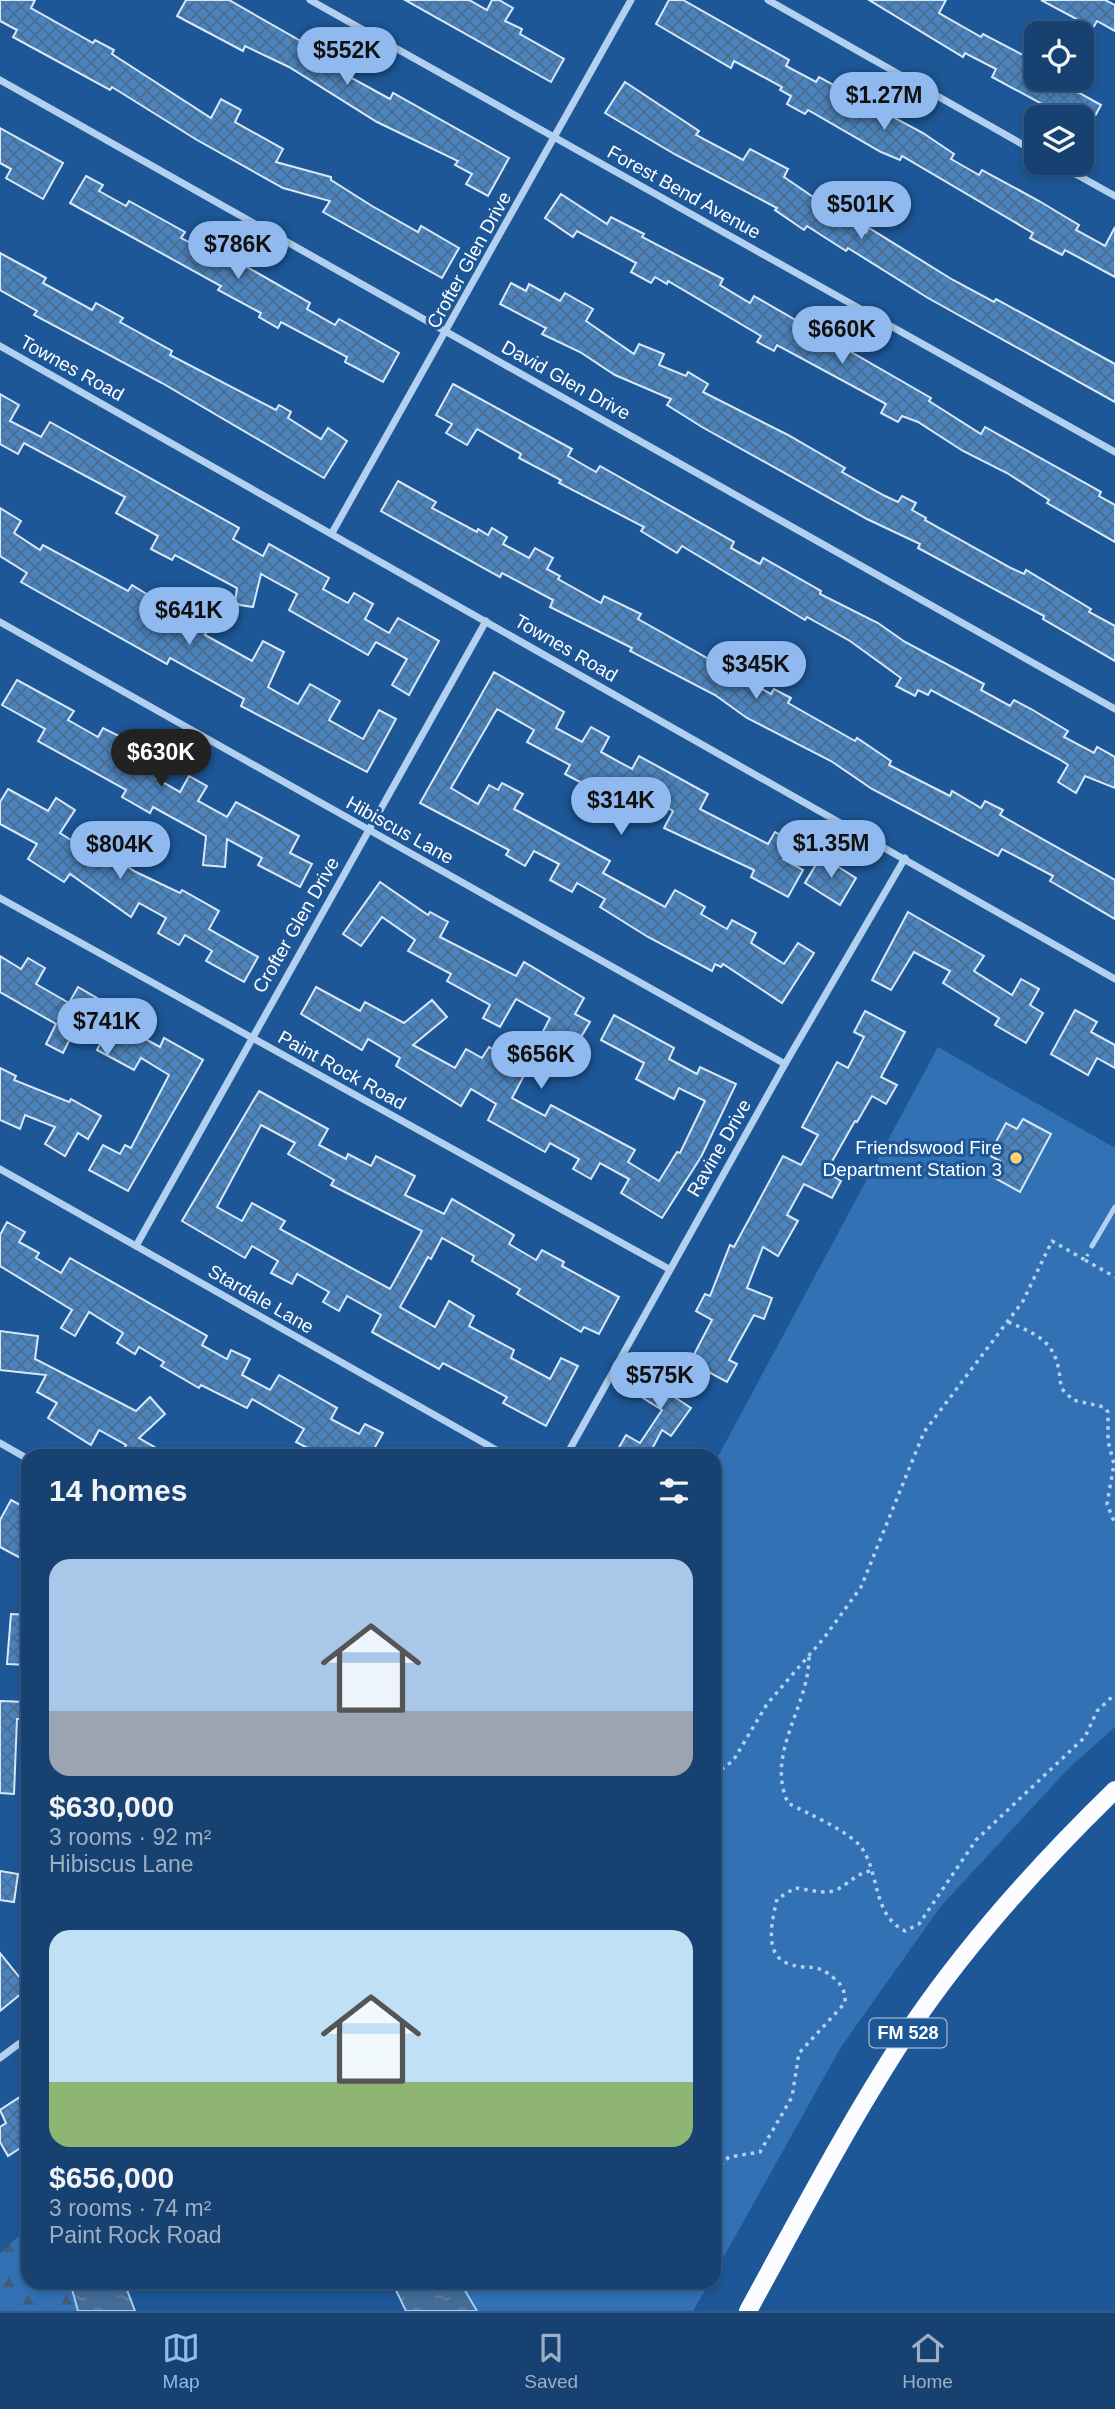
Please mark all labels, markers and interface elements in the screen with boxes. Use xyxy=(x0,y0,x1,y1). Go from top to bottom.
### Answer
map controls xyxy=(1024,21,1094,175)
button: locate xyxy=(1024,21,1094,91)
pin: $552K xyxy=(298,28,396,87)
text: $552K xyxy=(313,37,381,63)
pin: $1.27M xyxy=(827,72,941,132)
text: $1.27M xyxy=(846,82,922,108)
button: layers xyxy=(1024,105,1094,175)
street label: Forest Bend Avenue xyxy=(604,141,764,243)
pin: $501K xyxy=(812,182,910,241)
street label: Crofter Glen Drive xyxy=(423,188,515,332)
text: $501K xyxy=(827,191,895,217)
pin: $786K xyxy=(189,222,287,281)
text: $786K xyxy=(204,231,272,257)
pin: $660K xyxy=(793,306,891,366)
text: $660K xyxy=(808,316,876,342)
street label: Townes Road xyxy=(17,331,127,405)
street label: David Glen Drive xyxy=(498,336,634,424)
pin: $641K xyxy=(140,588,238,647)
text: $641K xyxy=(155,597,223,623)
street label: Townes Road xyxy=(511,610,621,686)
pin: $345K xyxy=(707,642,805,701)
text: $345K xyxy=(722,651,790,677)
pin: $630K xyxy=(112,730,210,789)
text: $630K xyxy=(127,739,195,765)
pin: $314K xyxy=(572,778,670,837)
text: $314K xyxy=(587,787,655,813)
street label: Hibiscus Lane xyxy=(343,792,457,868)
pin: $1.35M xyxy=(774,820,888,880)
pin: $804K xyxy=(71,822,169,881)
text: $1.35M xyxy=(793,830,869,856)
text: $804K xyxy=(86,831,154,857)
street label: Crofter Glen Drive xyxy=(249,853,343,997)
pin: $741K xyxy=(58,998,156,1058)
text: $741K xyxy=(73,1008,141,1034)
street label: Paint Rock Road xyxy=(275,1026,409,1114)
pin: $656K xyxy=(492,1032,590,1091)
text: $656K xyxy=(507,1041,575,1067)
street label: Ravine Drive xyxy=(683,1096,755,1200)
place label: Friendswood Fire Department Station 3 xyxy=(822,1137,1002,1180)
marker: Friendswood Fire Department Station 3 xyxy=(1008,1150,1024,1166)
street label: Stardale Lane xyxy=(205,1260,317,1338)
pin: $575K xyxy=(611,1352,709,1412)
text: $575K xyxy=(626,1362,694,1388)
icon: filters xyxy=(655,1472,693,1510)
text: 14 homes xyxy=(49,1474,187,1507)
icon: home xyxy=(308,1605,434,1731)
text: $630,000 xyxy=(49,1790,174,1823)
text: 3 rooms · 92 m² xyxy=(49,1824,211,1850)
text: Hibiscus Lane xyxy=(49,1851,193,1877)
icon: home xyxy=(308,1976,434,2102)
road number: FM 528 xyxy=(870,2019,946,2048)
text: $656,000 xyxy=(49,2161,174,2194)
text: 3 rooms · 74 m² xyxy=(49,2195,211,2221)
text: Paint Rock Road xyxy=(49,2222,222,2248)
tab: Map xyxy=(162,2329,200,2393)
tab: Saved xyxy=(524,2329,578,2393)
tab: Home xyxy=(902,2329,953,2393)

